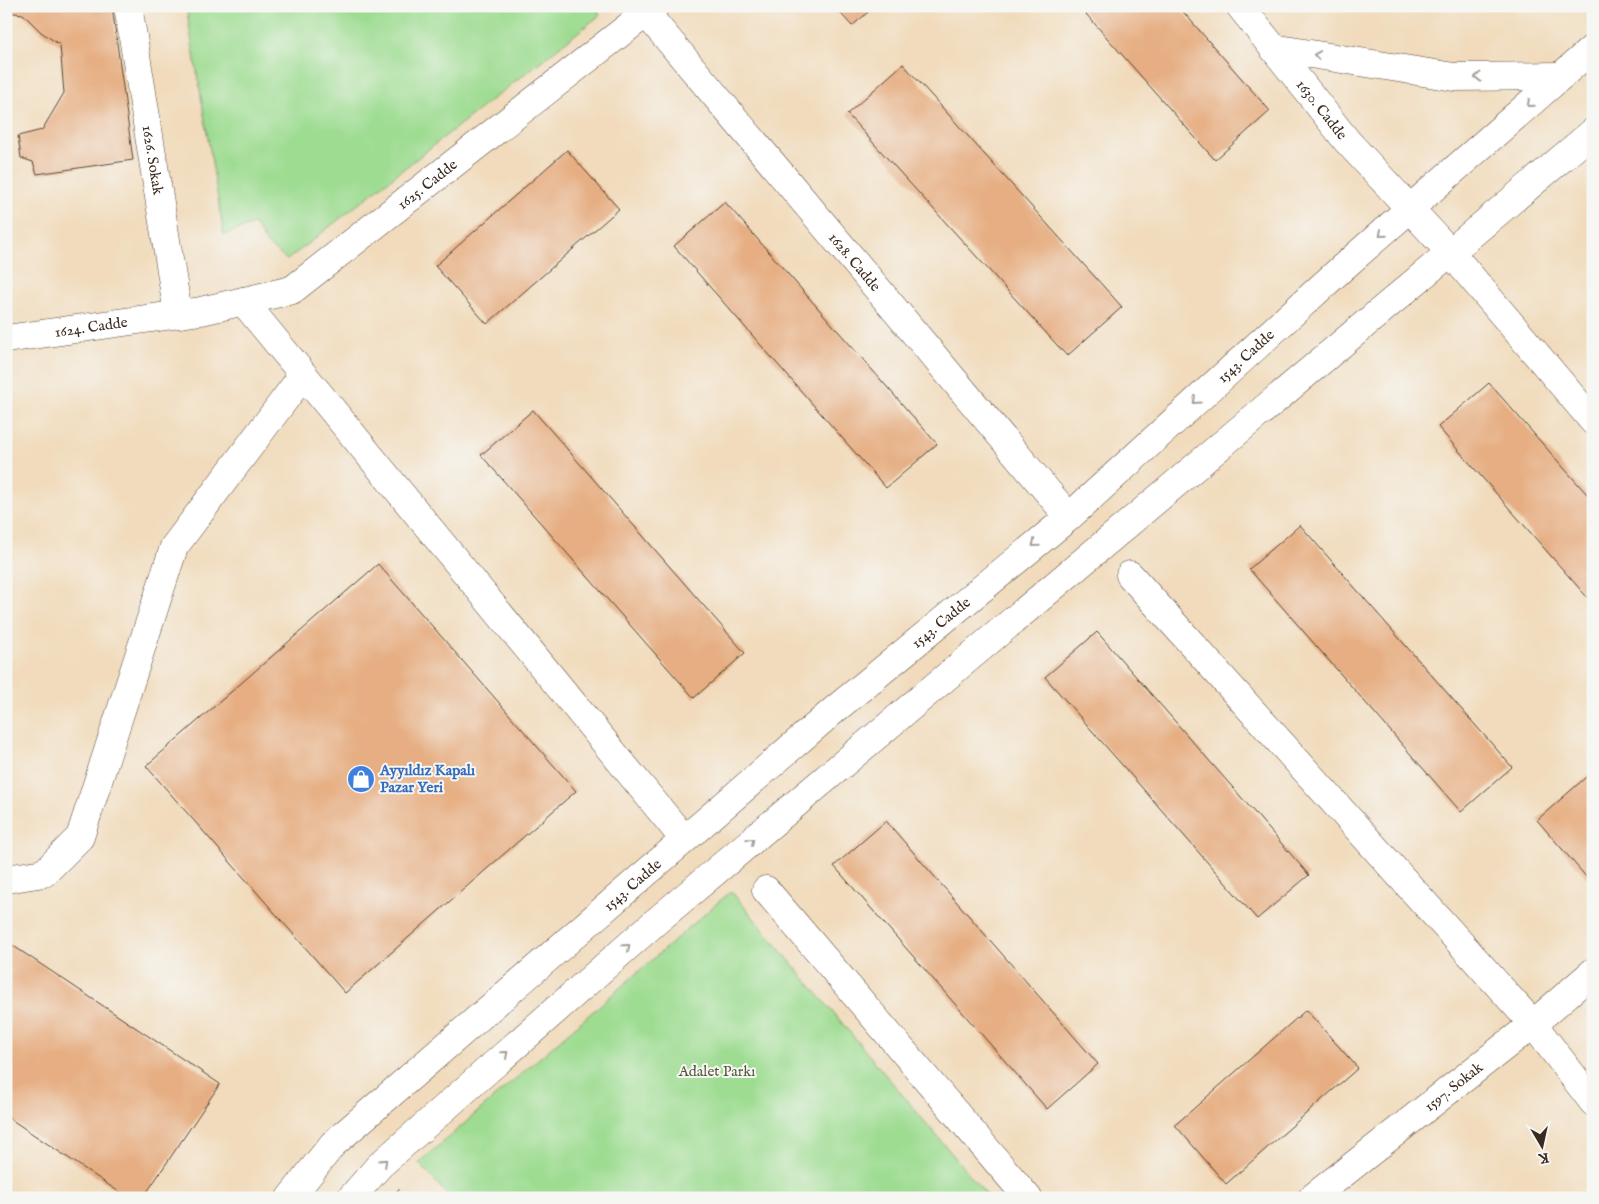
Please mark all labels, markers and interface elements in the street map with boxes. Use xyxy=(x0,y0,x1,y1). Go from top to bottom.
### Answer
one-way arrow xyxy=(1313,50,1321,60)
one-way arrow xyxy=(1473,72,1481,82)
street label: 1630. Cadde xyxy=(1292,76,1352,143)
one-way arrow xyxy=(1526,98,1535,107)
street label: 1626. Sokak xyxy=(138,124,168,197)
street label: 1625. Cadde xyxy=(393,155,461,214)
street label: 1628. Cadde xyxy=(825,228,885,295)
one-way arrow xyxy=(1378,228,1387,237)
street label: 1624. Cadde xyxy=(54,312,129,341)
street label: 1543. Cadde xyxy=(1213,325,1278,387)
one-way arrow xyxy=(1192,396,1201,405)
one-way arrow xyxy=(1032,539,1041,548)
street label: 1543. Cadde xyxy=(908,593,974,652)
place label: Ayyıldız Kapalı Pazar Yeri xyxy=(379,761,475,797)
shop icon: Ayyıldız Kapalı Pazar Yeri xyxy=(346,764,376,794)
one-way arrow xyxy=(745,838,754,847)
street label: 1543. Cadde xyxy=(599,854,665,915)
one-way arrow xyxy=(622,943,631,952)
one-way arrow xyxy=(500,1051,509,1060)
street label: 1597. Sokak xyxy=(1420,1057,1487,1116)
park label: Adalet Parkı xyxy=(678,1062,755,1081)
north arrow xyxy=(1516,1122,1566,1172)
text: K xyxy=(1537,1148,1550,1168)
one-way arrow xyxy=(378,1159,387,1168)

